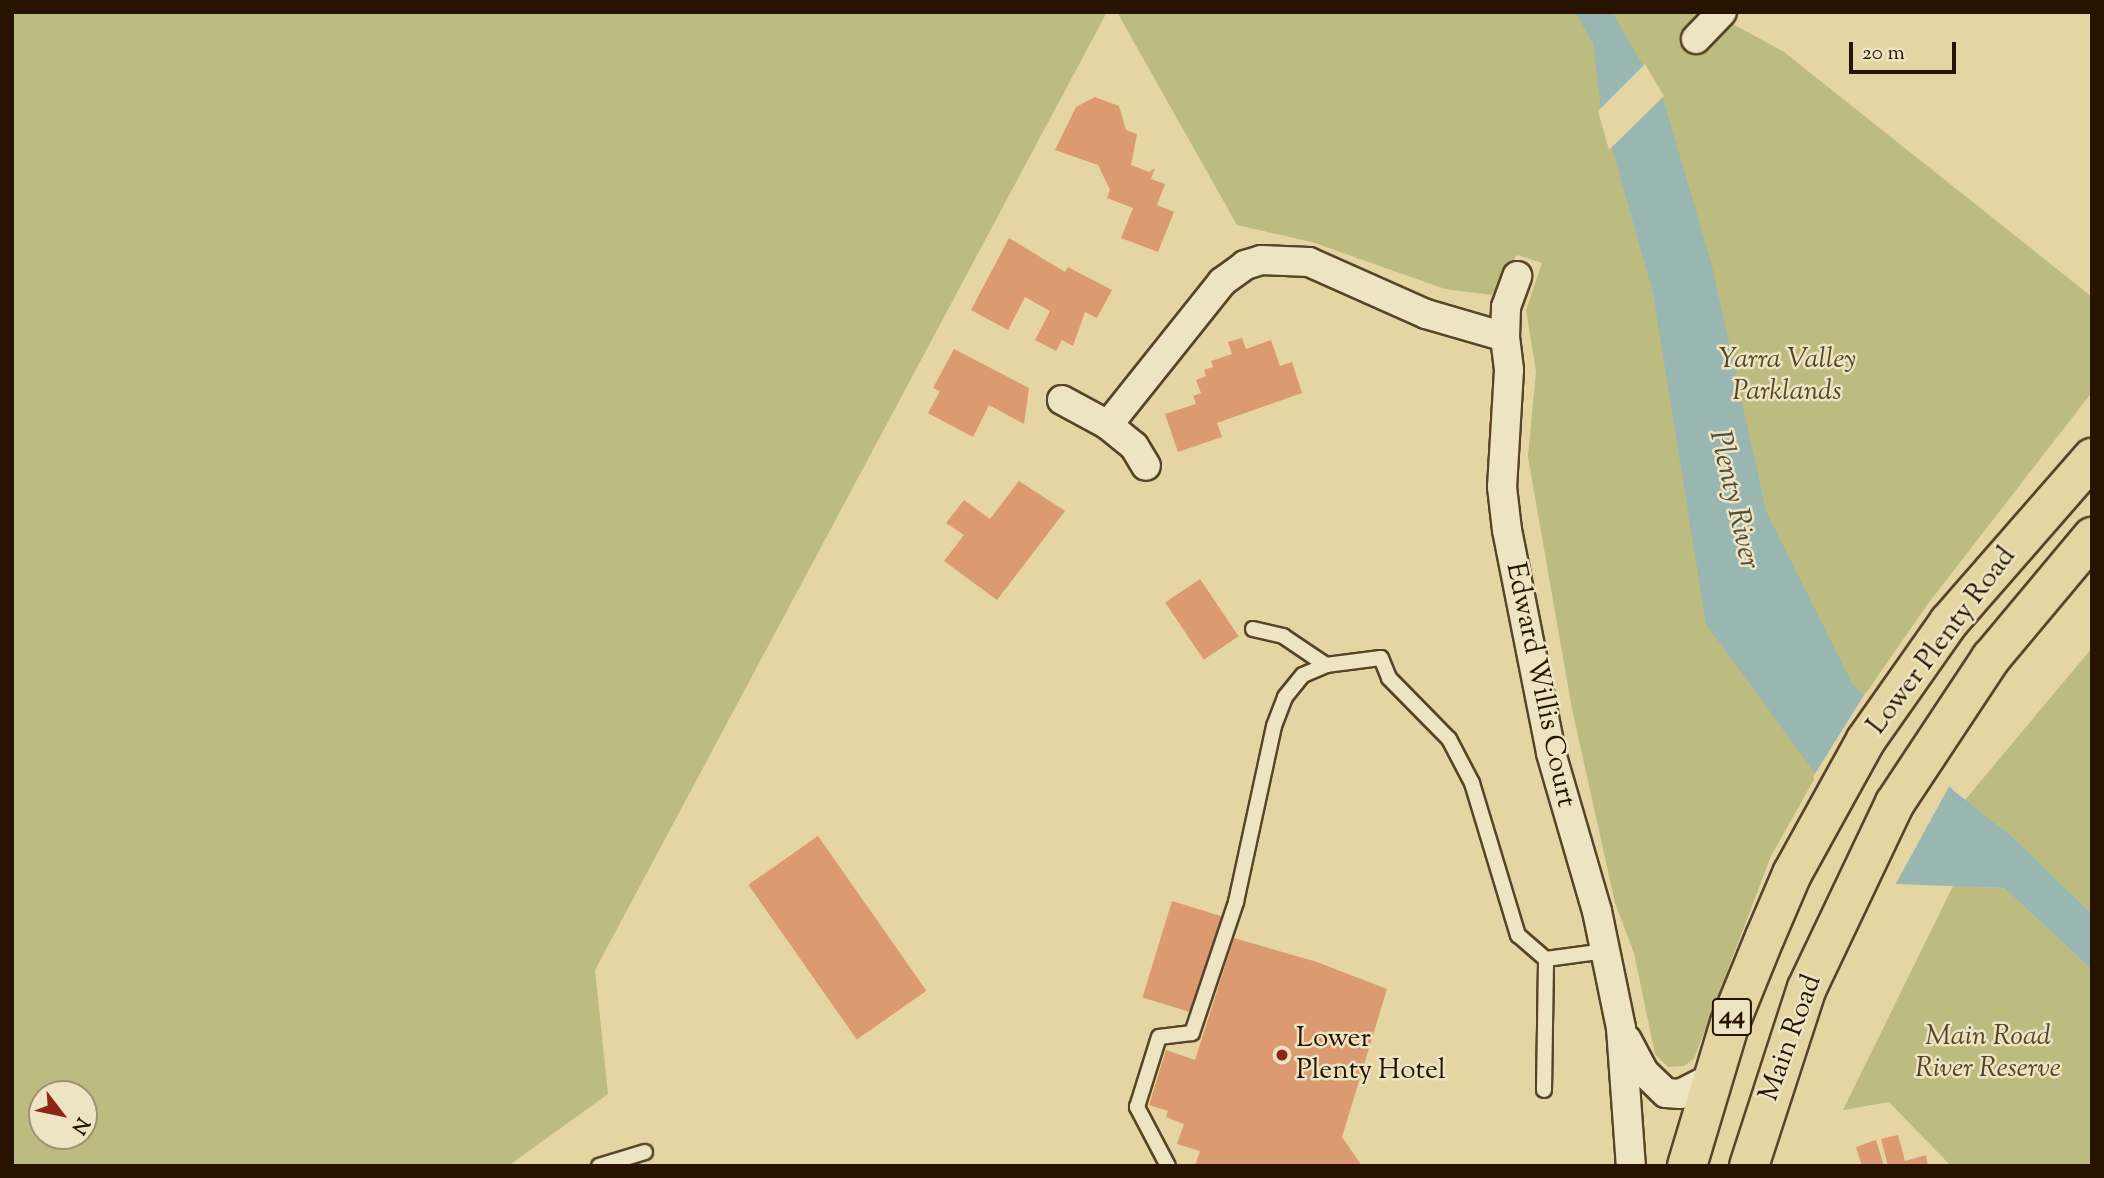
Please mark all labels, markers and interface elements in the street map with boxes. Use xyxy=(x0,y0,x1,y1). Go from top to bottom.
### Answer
scale bar xyxy=(1852,28,1959,72)
text: 20 m xyxy=(1862,39,1905,69)
park label: Yarra Valley Parklands xyxy=(1718,343,1856,409)
water label: Plenty River xyxy=(1700,427,1766,573)
street label: Lower Plenty Road xyxy=(1861,541,2023,741)
street label: Edward Willis Court xyxy=(1498,560,1582,810)
street label: Main Road xyxy=(1753,970,1829,1106)
road number: 44 xyxy=(1711,994,1753,1040)
park label: Main Road River Reserve xyxy=(1915,1020,2061,1086)
place label: Lower Plenty Hotel xyxy=(1296,1022,1446,1088)
marker: Lower Plenty Hotel xyxy=(1274,1047,1290,1063)
north arrow xyxy=(28,1080,98,1150)
text: N xyxy=(64,1112,95,1139)

